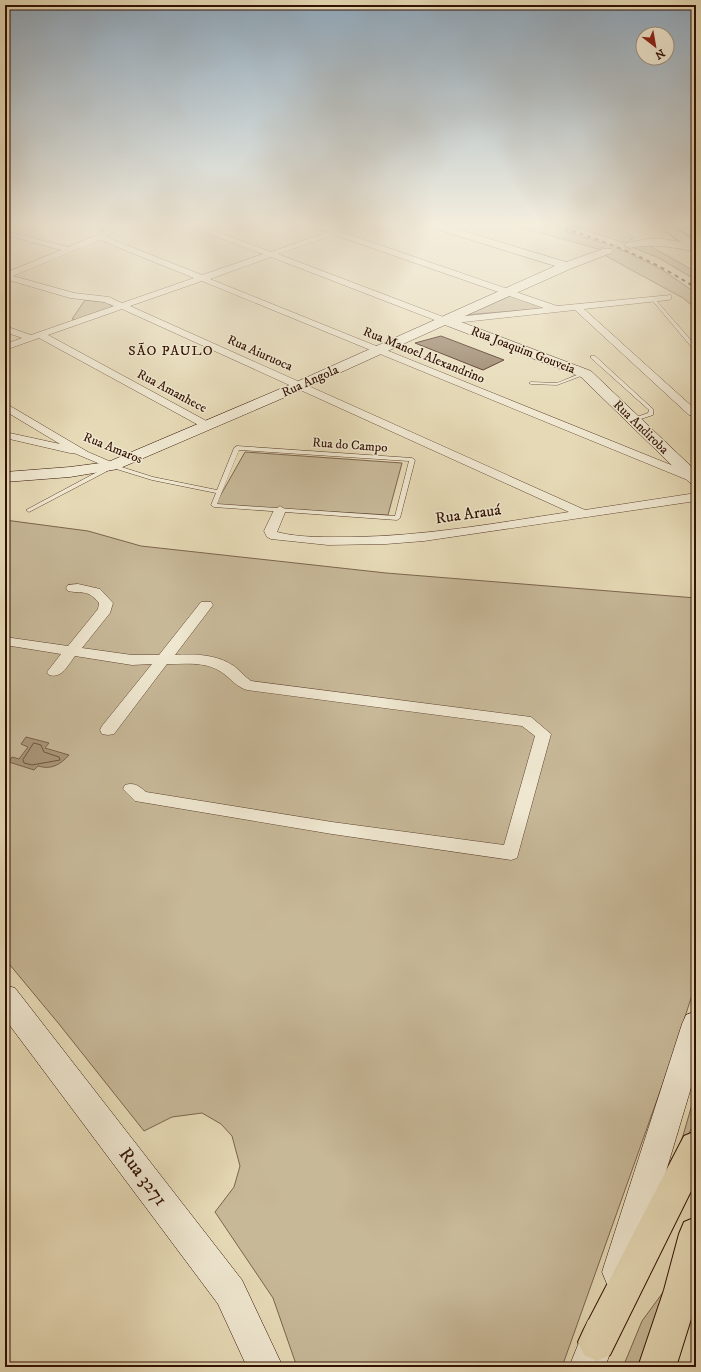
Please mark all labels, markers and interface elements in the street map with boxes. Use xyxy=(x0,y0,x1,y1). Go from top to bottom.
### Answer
north arrow xyxy=(635,26,675,66)
text: N xyxy=(652,45,667,62)
street label: Rua Manoel Alexandrino xyxy=(361,323,487,387)
street label: Rua Joaquim Gouveia xyxy=(469,323,578,377)
street label: Rua Aiuruoca xyxy=(225,332,296,375)
district label: SÃO PAULO xyxy=(128,342,214,360)
street label: Rua Angola xyxy=(279,361,341,401)
street label: Rua Amanhece xyxy=(134,366,210,416)
street label: Rua Andiroba xyxy=(610,397,672,458)
street label: Rua Amaros xyxy=(81,429,145,467)
street label: Rua do Campo xyxy=(312,434,388,456)
street label: Rua Arauá xyxy=(434,499,502,528)
street label: Rua 3271 xyxy=(114,1143,172,1211)

